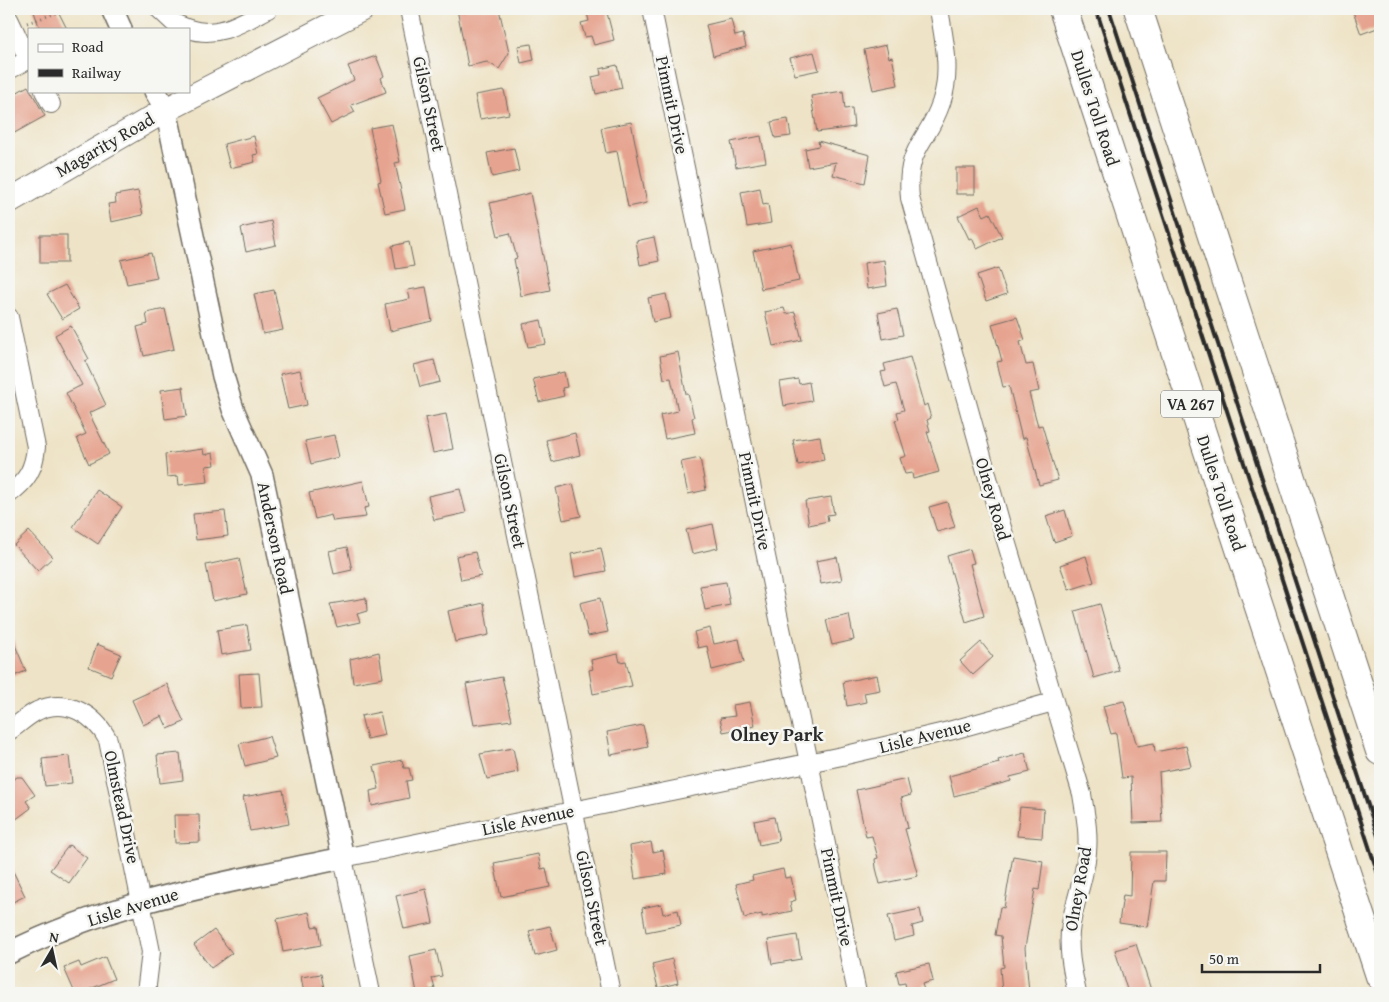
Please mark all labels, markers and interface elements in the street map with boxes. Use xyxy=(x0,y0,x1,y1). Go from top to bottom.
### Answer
legend xyxy=(28,28,190,92)
text: Road xyxy=(72,36,103,57)
street label: Dulles Toll Road xyxy=(1064,46,1127,170)
street label: Pimmit Drive xyxy=(649,53,696,157)
street label: Gilson Street xyxy=(406,54,453,155)
text: Railway xyxy=(72,62,122,83)
street label: Magarity Road xyxy=(50,105,160,184)
road number: VA 267 xyxy=(1161,390,1221,418)
street label: Dulles Toll Road xyxy=(1190,431,1253,555)
street label: Pimmit Drive xyxy=(732,449,779,553)
street label: Gilson Street xyxy=(487,451,534,552)
street label: Olney Road xyxy=(969,454,1018,544)
street label: Anderson Road xyxy=(250,479,301,597)
street label: Lisle Avenue xyxy=(876,711,974,760)
district label: Olney Park xyxy=(731,720,824,748)
street label: Olmstead Drive xyxy=(97,748,148,866)
street label: Lisle Avenue xyxy=(479,797,577,842)
street label: Olney Road xyxy=(1057,844,1098,933)
street label: Pimmit Drive xyxy=(814,845,861,949)
street label: Gilson Street xyxy=(569,848,616,949)
street label: Lisle Avenue xyxy=(84,880,182,933)
north arrow xyxy=(28,924,78,974)
text: N xyxy=(48,927,61,948)
scale bar xyxy=(1202,942,1319,974)
text: 50 m xyxy=(1209,948,1240,969)

